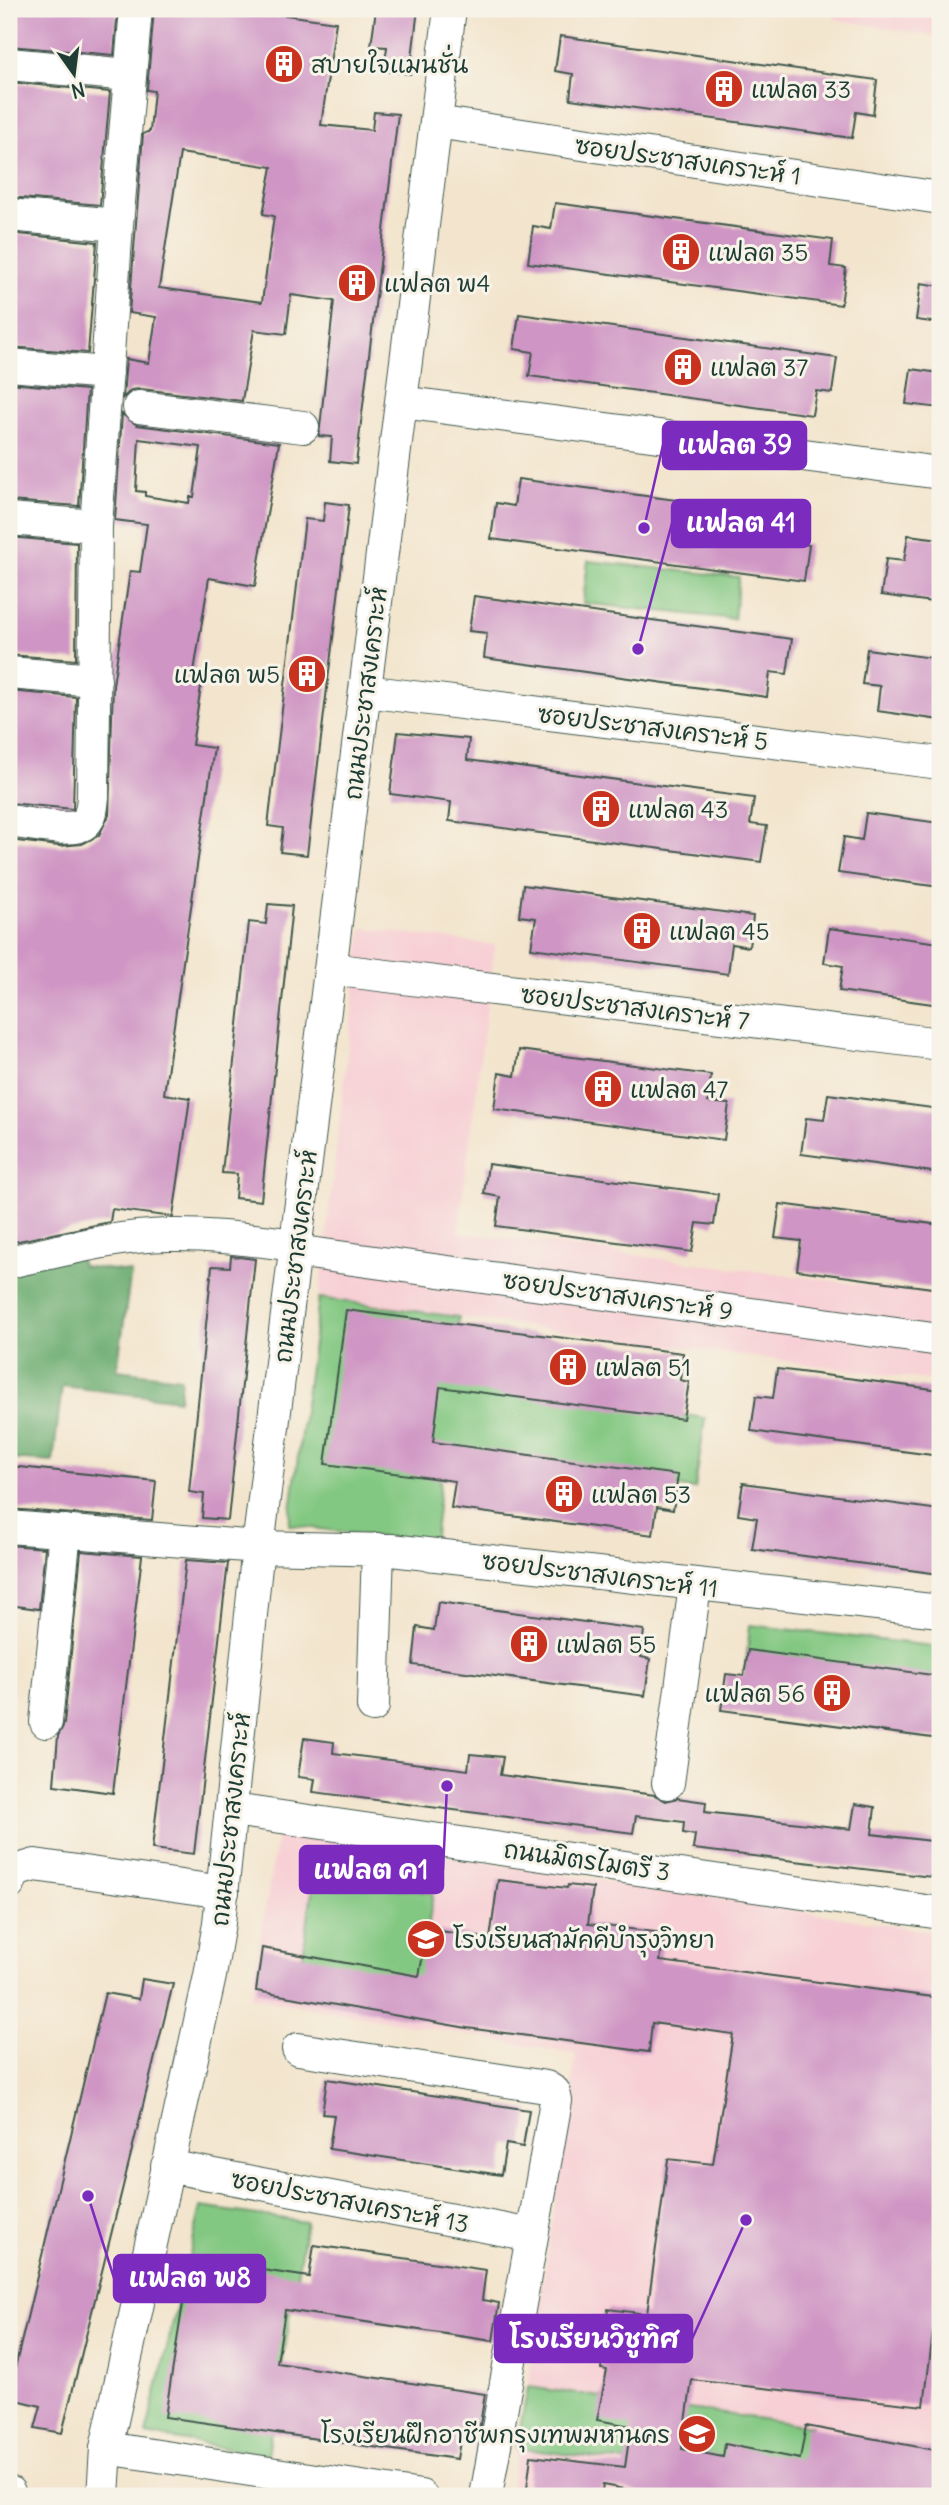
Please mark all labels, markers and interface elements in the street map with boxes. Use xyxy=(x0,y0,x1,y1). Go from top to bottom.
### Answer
north arrow xyxy=(38,38,108,108)
building icon: สบายใจแมนชั่น xyxy=(263,43,305,85)
place label: สบายใจแมนชั่น xyxy=(311,44,468,79)
building icon: แฟลต 33 xyxy=(703,68,745,110)
place label: แฟลต 33 xyxy=(751,74,851,104)
text: N xyxy=(69,77,87,104)
street label: ซอยประชาสงเคราะห์ 1 xyxy=(573,129,803,191)
building icon: แฟลต 35 xyxy=(660,231,702,273)
place label: แฟลต 35 xyxy=(708,237,808,267)
building icon: แฟลต พ4 xyxy=(336,262,378,304)
place label: แฟลต พ4 xyxy=(384,268,490,298)
building icon: แฟลต 37 xyxy=(662,346,704,388)
place label: แฟลต 37 xyxy=(710,352,808,382)
callout: แฟลต 39 xyxy=(663,422,806,469)
text: แฟลต 39 xyxy=(678,428,792,461)
callout: แฟลต 41 xyxy=(672,500,810,547)
text: แฟลต 41 xyxy=(686,506,796,539)
street label: ถนนประชาสงเคราะห์ xyxy=(337,584,393,802)
building icon: แฟลต พ5 xyxy=(286,653,328,695)
place label: แฟลต พ5 xyxy=(174,659,280,689)
street label: ซอยประชาสงเคราะห์ 5 xyxy=(536,698,770,756)
building icon: แฟลต 43 xyxy=(580,788,622,830)
place label: แฟลต 43 xyxy=(628,794,728,824)
building icon: แฟลต 45 xyxy=(621,910,663,952)
place label: แฟลต 45 xyxy=(669,916,769,946)
street label: ซอยประชาสงเคราะห์ 7 xyxy=(519,978,751,1036)
building icon: แฟลต 47 xyxy=(582,1068,624,1110)
place label: แฟลต 47 xyxy=(630,1074,728,1104)
street label: ถนนประชาสงเคราะห์ xyxy=(267,1147,323,1365)
street label: ซอยประชาสงเคราะห์ 9 xyxy=(501,1264,735,1326)
building icon: แฟลต 51 xyxy=(547,1346,589,1388)
place label: แฟลต 51 xyxy=(595,1352,691,1382)
building icon: แฟลต 53 xyxy=(543,1473,585,1515)
place label: แฟลต 53 xyxy=(591,1479,691,1509)
street label: ซอยประชาสงเคราะห์ 11 xyxy=(480,1545,720,1603)
building icon: แฟลต 55 xyxy=(508,1623,550,1665)
place label: แฟลต 55 xyxy=(556,1629,656,1659)
building icon: แฟลต 56 xyxy=(811,1672,853,1714)
place label: แฟลต 56 xyxy=(705,1678,805,1708)
street label: ถนนประชาสงเคราะห์ xyxy=(204,1710,256,1928)
street label: ถนนมิตรไมตรี 3 xyxy=(502,1833,672,1887)
callout: แฟลต ค1 xyxy=(300,1846,443,1893)
text: แฟลต ค1 xyxy=(314,1853,428,1886)
school or university icon: โรงเรียนสามัคคีบํารุงวิทยา xyxy=(405,1918,447,1960)
place label: โรงเรียนสามัคคีบํารุงวิทยา xyxy=(453,1924,715,1958)
street label: ซอยประชาสงเคราะห์ 13 xyxy=(229,2163,471,2239)
callout: แฟลต พ8 xyxy=(114,2255,265,2302)
text: แฟลต พ8 xyxy=(129,2261,251,2294)
callout: โรงเรียนวิชูทิศ xyxy=(495,2315,692,2362)
text: โรงเรียนวิชูทิศ xyxy=(509,2321,681,2358)
school or university icon: โรงเรียนฝึกอาชีพกรุงเทพมหานคร xyxy=(676,2413,718,2455)
place label: โรงเรียนฝึกอาชีพกรุงเทพมหานคร xyxy=(321,2419,670,2453)

